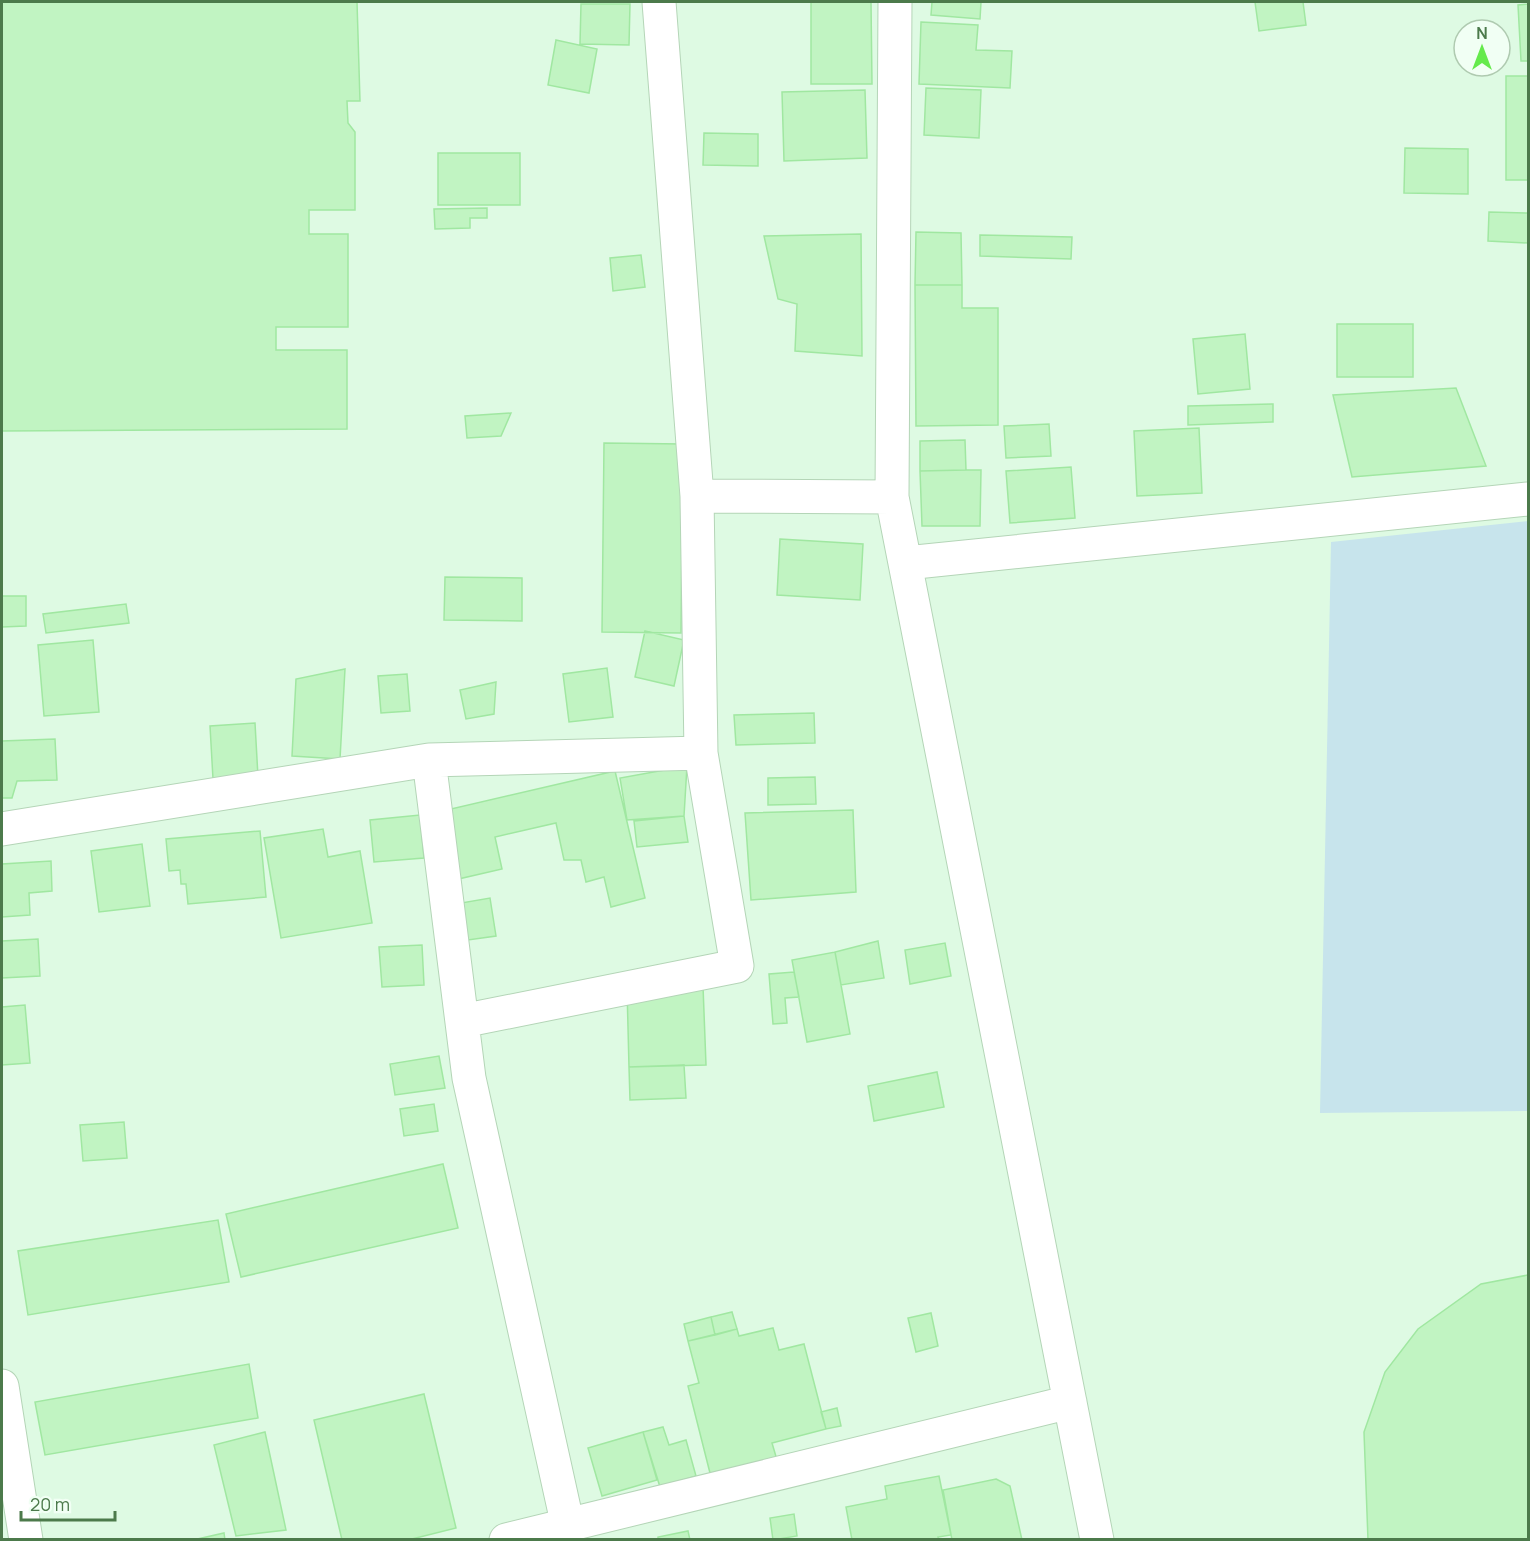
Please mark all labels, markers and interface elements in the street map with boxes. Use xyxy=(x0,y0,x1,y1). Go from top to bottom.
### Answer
north arrow xyxy=(1452,18,1512,78)
text: N xyxy=(1476,22,1488,44)
scale bar xyxy=(21,1484,116,1522)
text: 20 m xyxy=(30,1492,70,1516)

